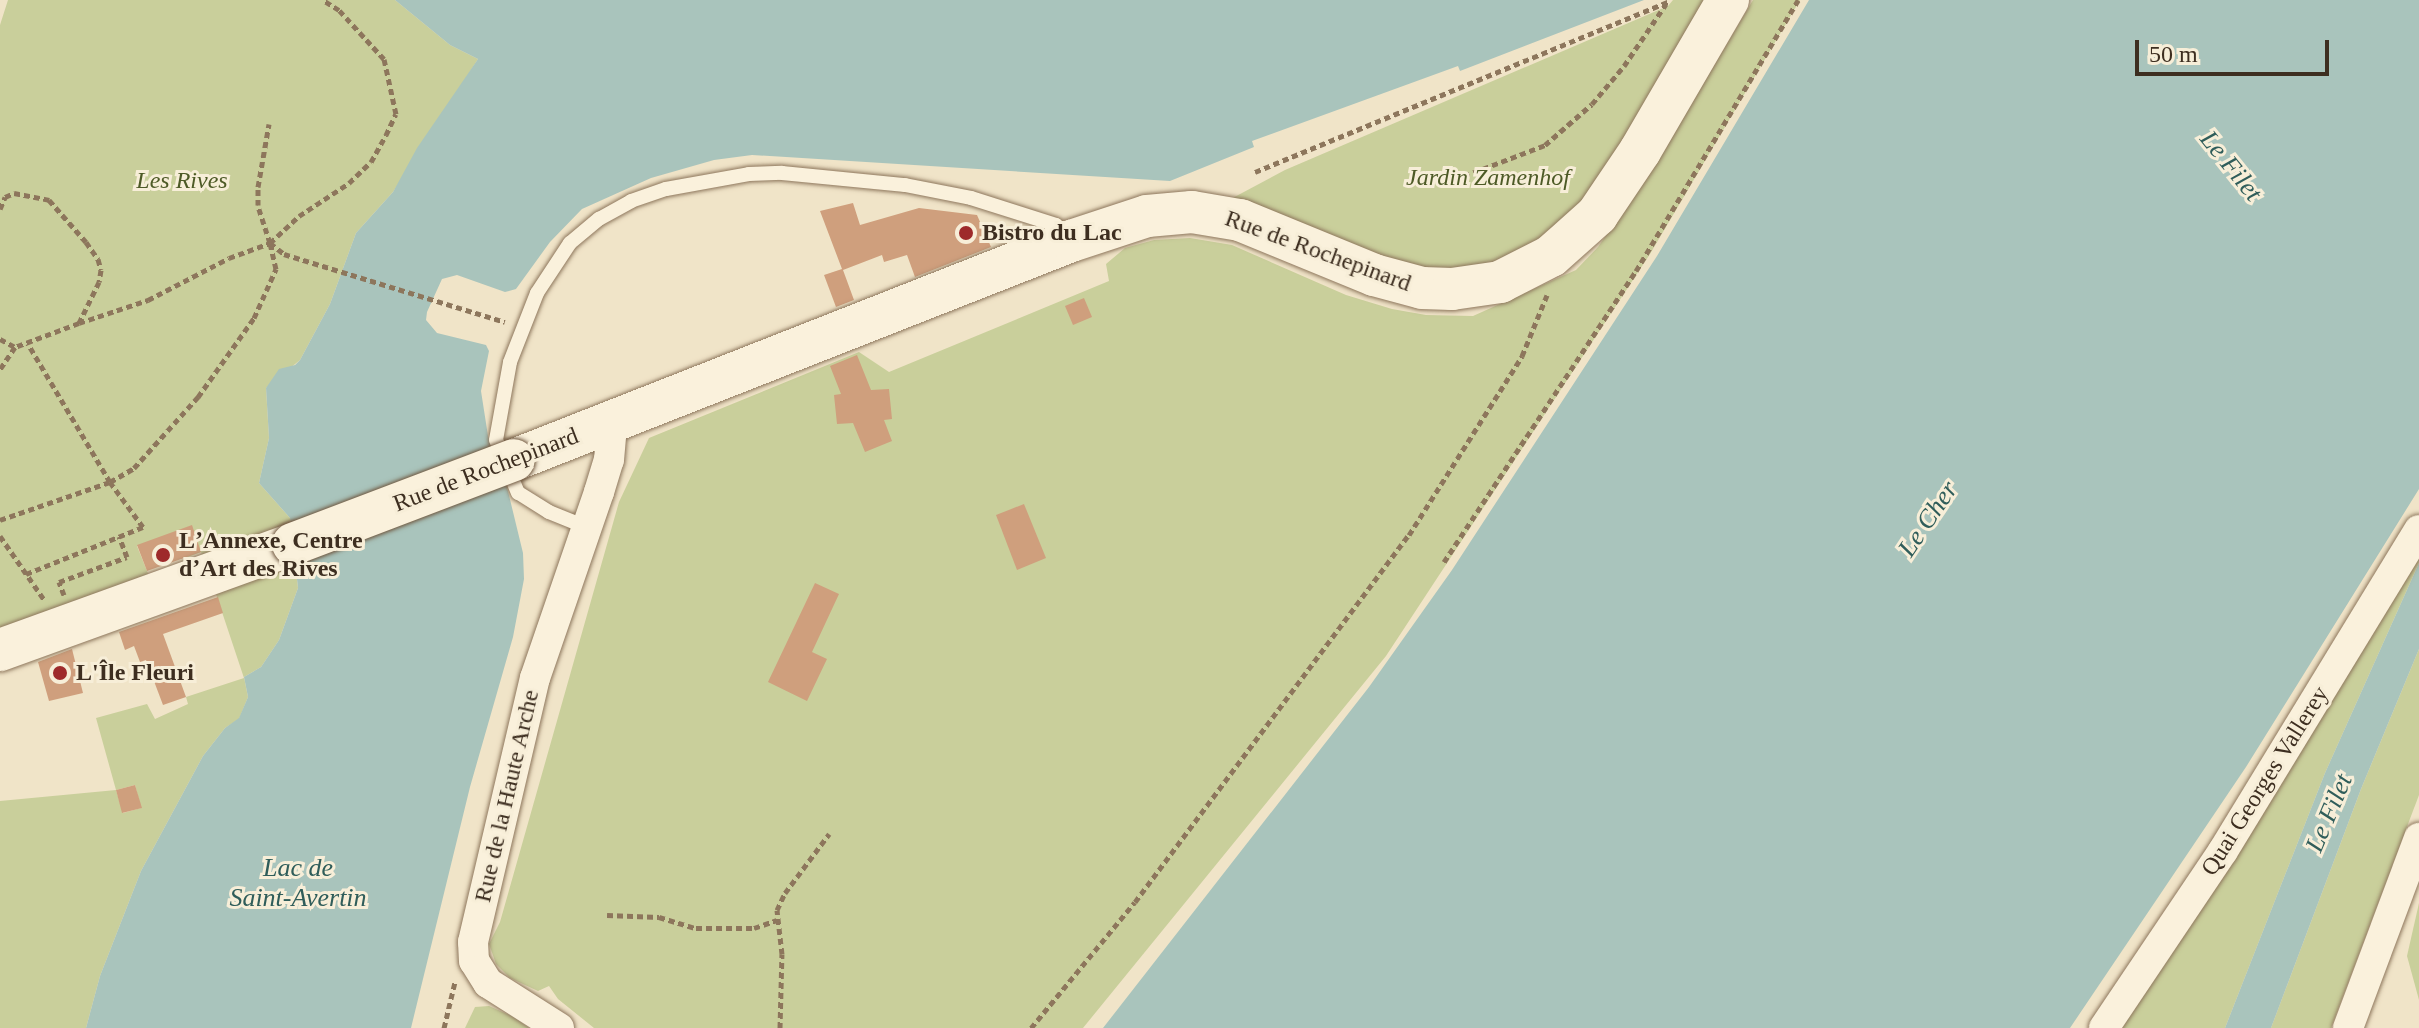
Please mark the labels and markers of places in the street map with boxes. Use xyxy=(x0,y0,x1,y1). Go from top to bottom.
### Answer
place label: Bistro du Lac xyxy=(982,219,1122,247)
marker: Bistro du Lac xyxy=(957,224,975,242)
place label: LʼAnnexe, Centre dʼArt des Rives xyxy=(179,527,363,583)
marker: LʼAnnexe, Centre dʼArt des Rives xyxy=(154,546,172,564)
place label: L'Île Fleuri xyxy=(76,659,194,687)
marker: L'Île Fleuri xyxy=(51,664,69,682)

